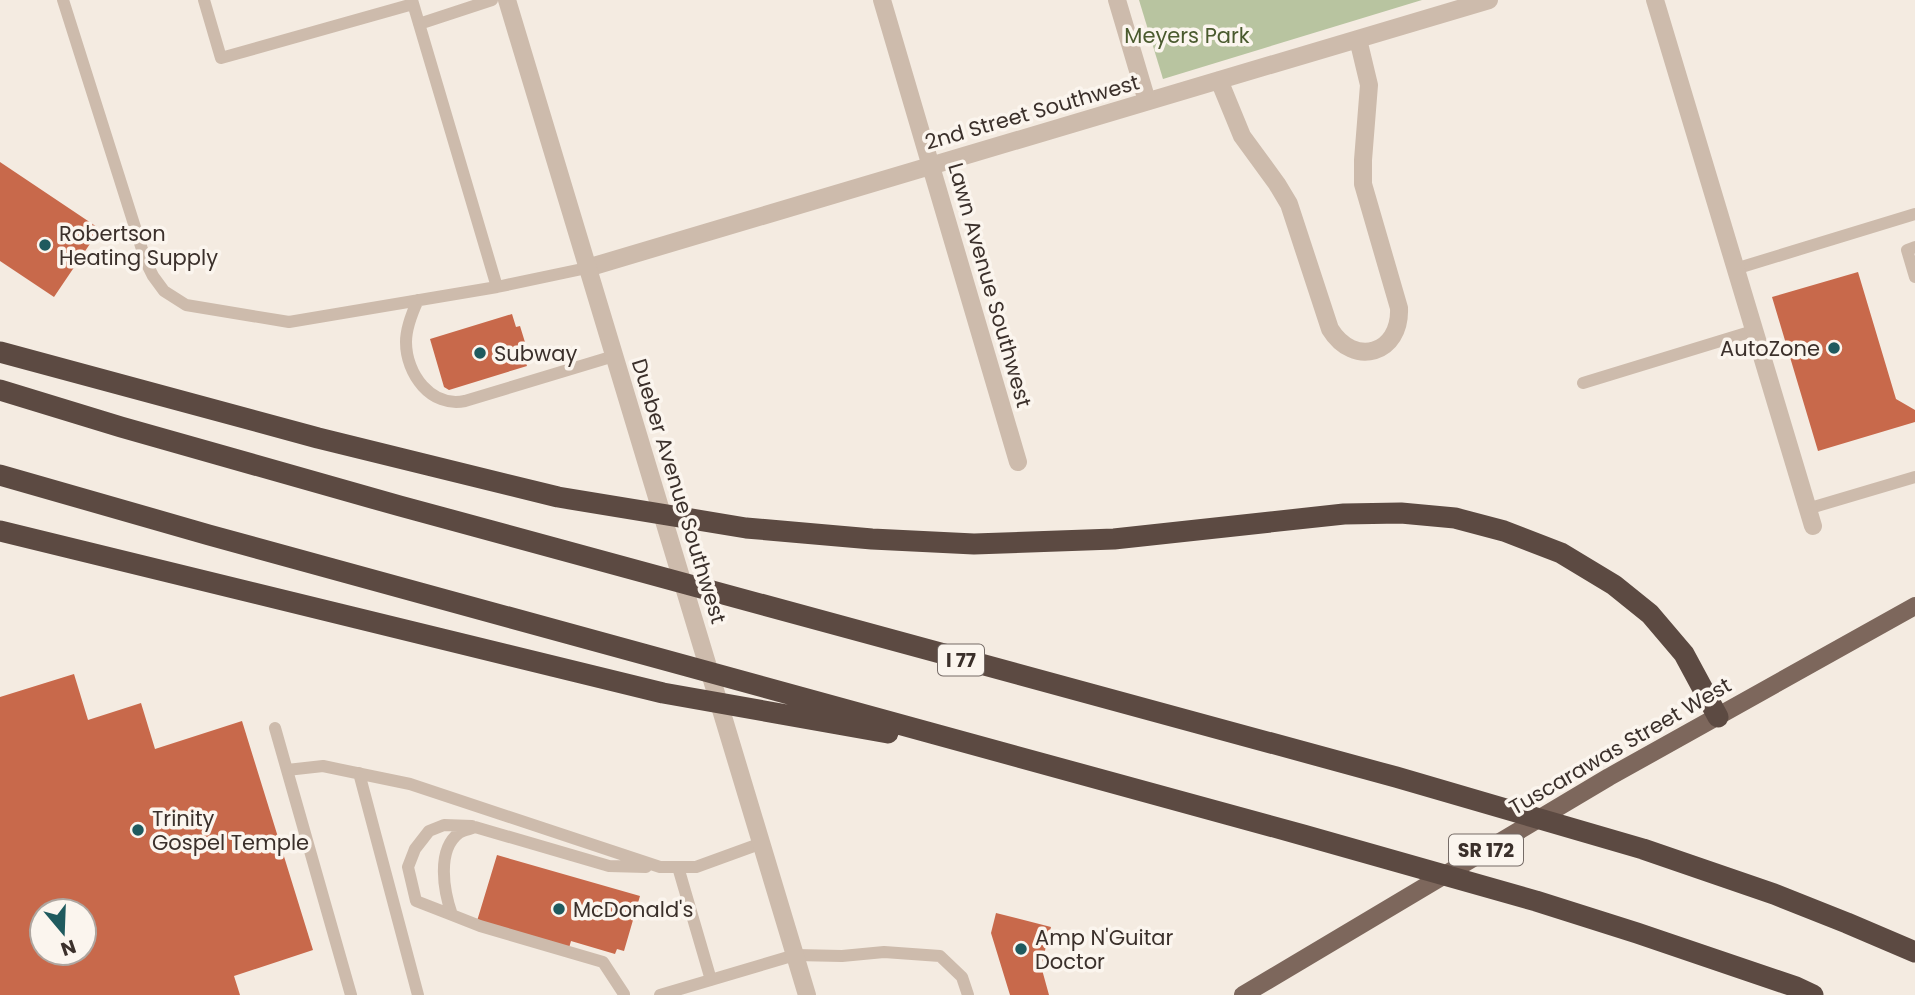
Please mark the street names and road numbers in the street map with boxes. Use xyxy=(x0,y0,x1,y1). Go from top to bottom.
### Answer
street label: 2nd Street Southwest xyxy=(922,68,1142,156)
street label: Lawn Avenue Southwest xyxy=(941,159,1039,411)
street label: Dueber Avenue Southwest xyxy=(625,355,733,627)
road number: I 77 xyxy=(938,645,984,676)
street label: Tuscarawas Street West xyxy=(1504,670,1736,822)
road number: SR 172 xyxy=(1449,834,1523,866)

